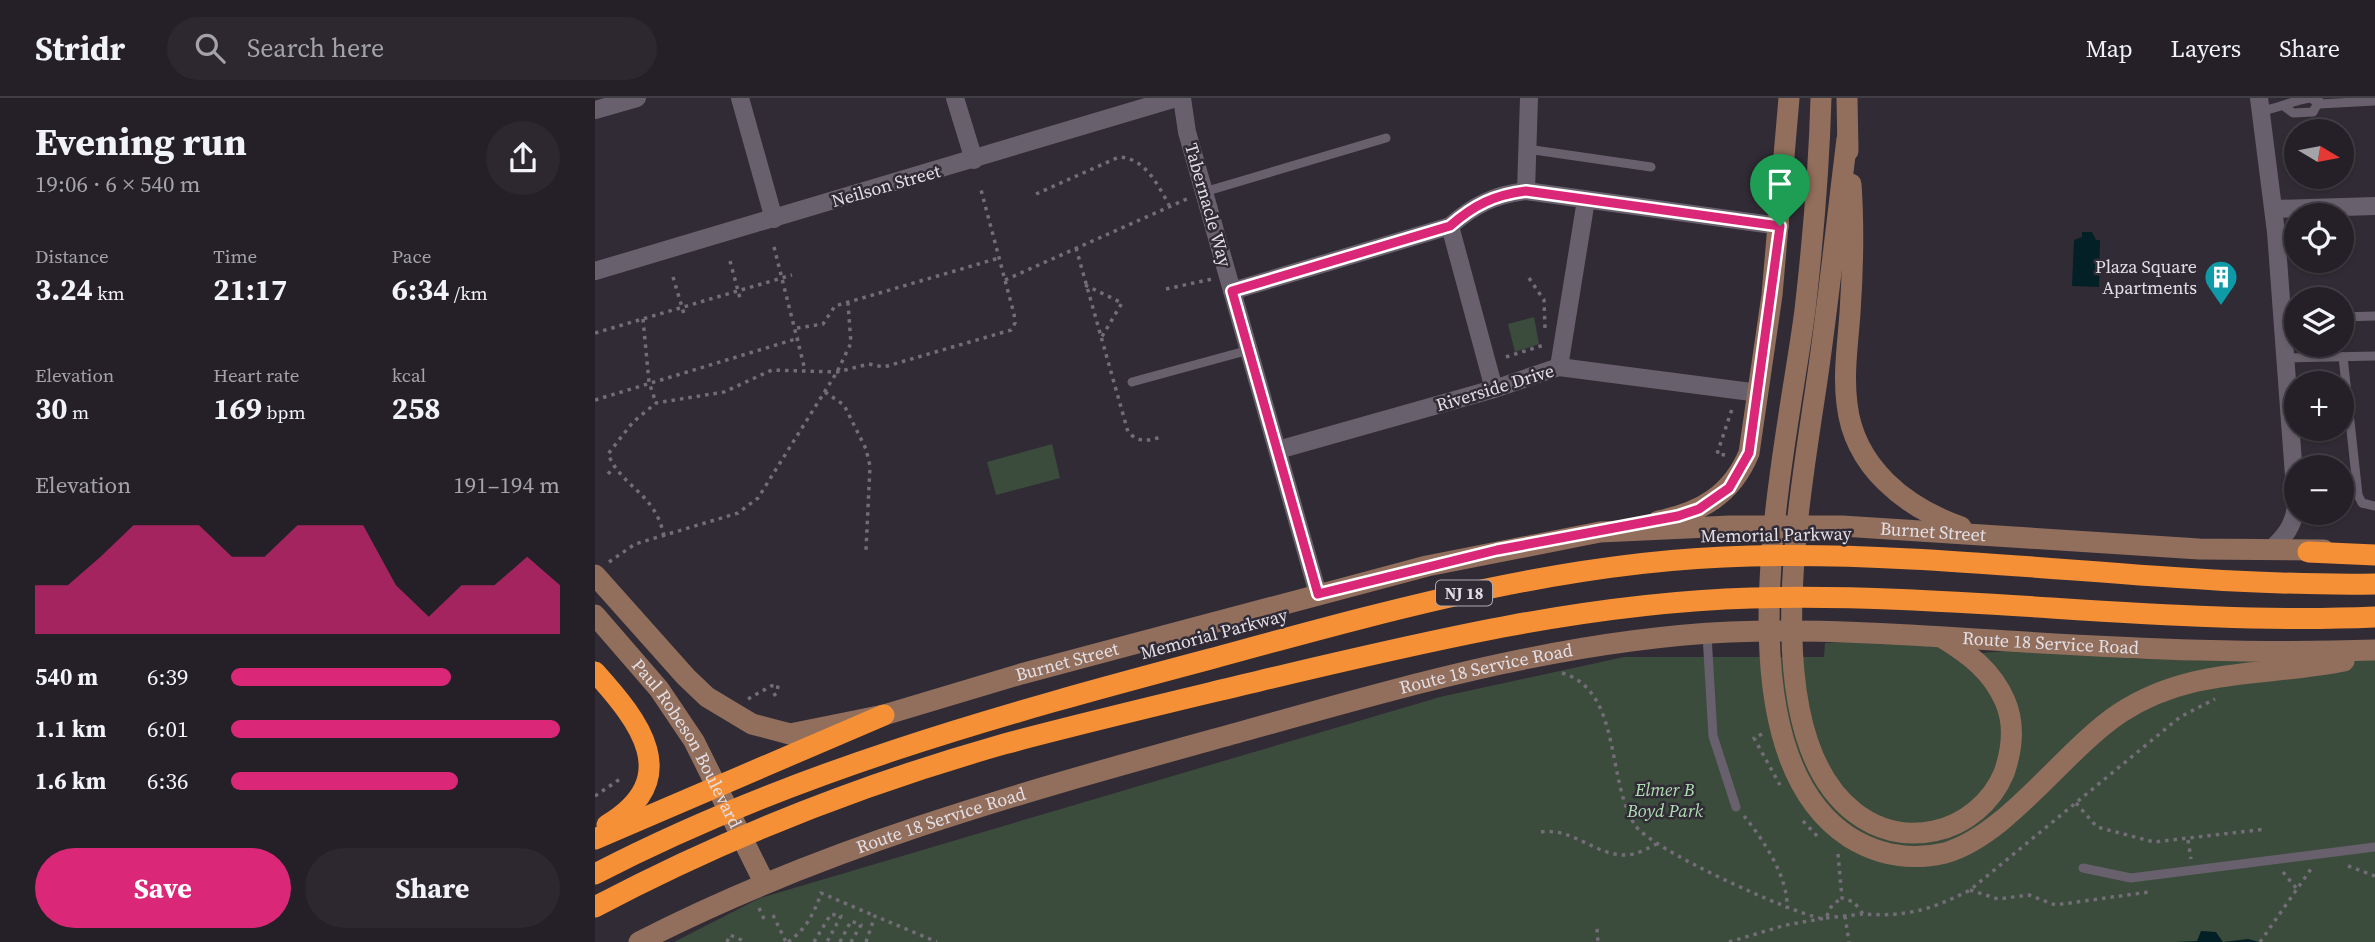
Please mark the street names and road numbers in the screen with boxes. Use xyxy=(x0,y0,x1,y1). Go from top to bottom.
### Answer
street label: Tabernacle Way xyxy=(1179,140,1238,270)
street label: Neilson Street xyxy=(828,158,943,213)
street label: Riverside Drive xyxy=(1433,358,1557,417)
street label: Burnet Street xyxy=(1879,515,1987,547)
street label: Memorial Parkway xyxy=(1700,521,1853,548)
road number: NJ 18 xyxy=(1436,580,1492,606)
street label: Memorial Parkway xyxy=(1137,602,1291,665)
street label: Route 18 Service Road xyxy=(1962,625,2139,660)
street label: Burnet Street xyxy=(1013,636,1121,687)
street label: Route 18 Service Road xyxy=(1397,637,1575,700)
street label: Paul Robeson Boulevard xyxy=(626,653,748,832)
street label: Route 18 Service Road xyxy=(853,781,1029,859)

